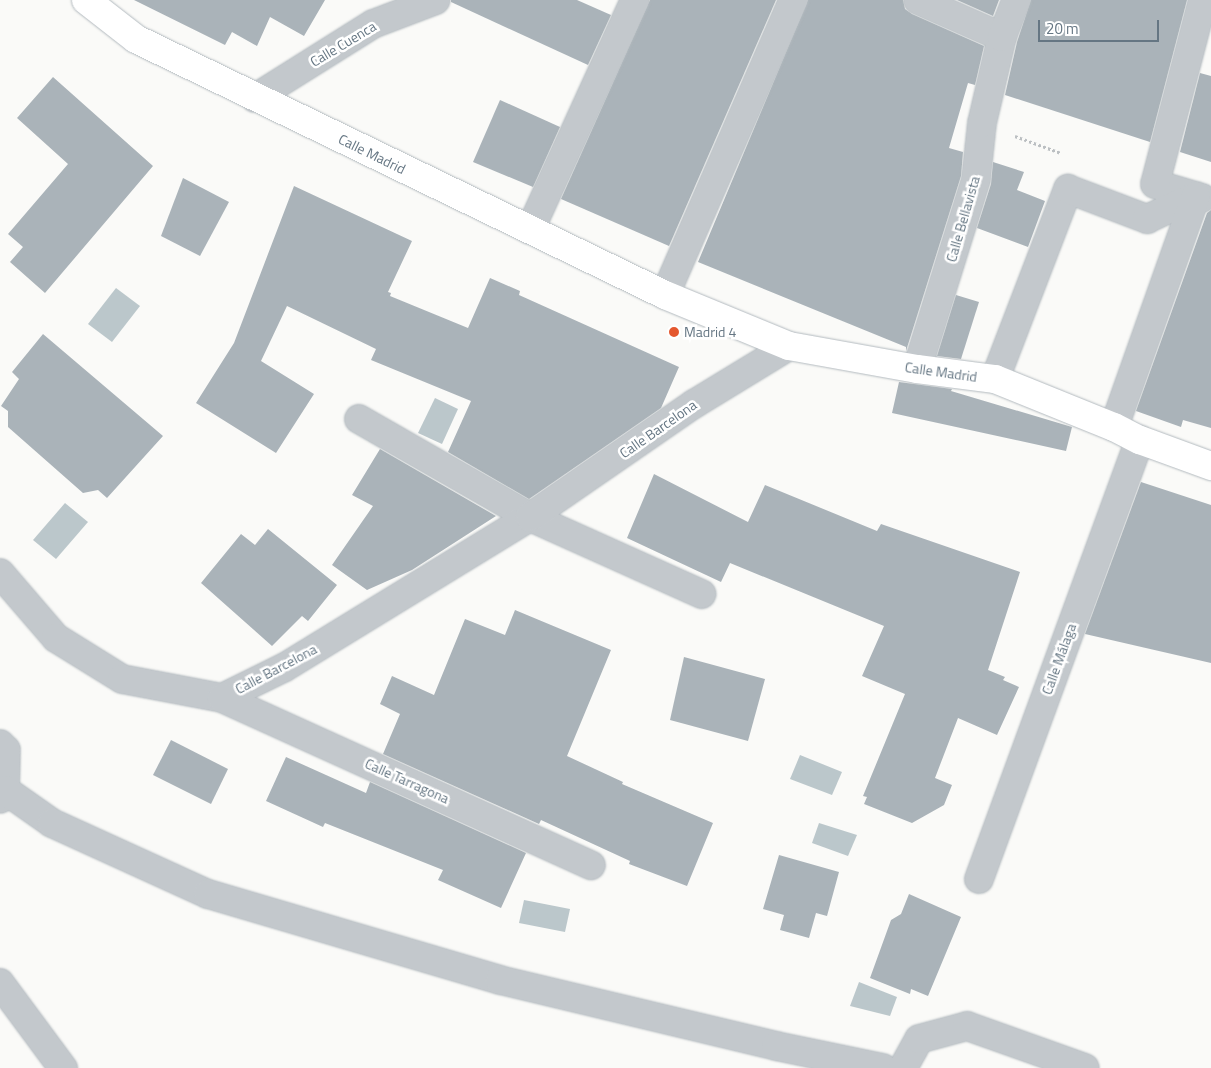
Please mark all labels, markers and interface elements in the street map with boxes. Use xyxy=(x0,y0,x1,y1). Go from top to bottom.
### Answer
scale bar xyxy=(1041,10,1162,42)
text: 20 m xyxy=(1046,17,1079,40)
street label: Calle Cuenca xyxy=(307,18,379,70)
street label: Calle Madrid xyxy=(336,131,408,177)
street label: Calle Bellavista xyxy=(943,174,983,264)
place label: Madrid 4 xyxy=(684,324,736,340)
marker: Madrid 4 xyxy=(668,326,680,338)
street label: Calle Madrid xyxy=(904,359,978,385)
street label: Calle Barcelona xyxy=(616,396,700,462)
street label: Calle Málaga xyxy=(1038,621,1080,697)
street label: Calle Barcelona xyxy=(232,640,320,698)
street label: Calle Tarragona xyxy=(362,755,452,807)

